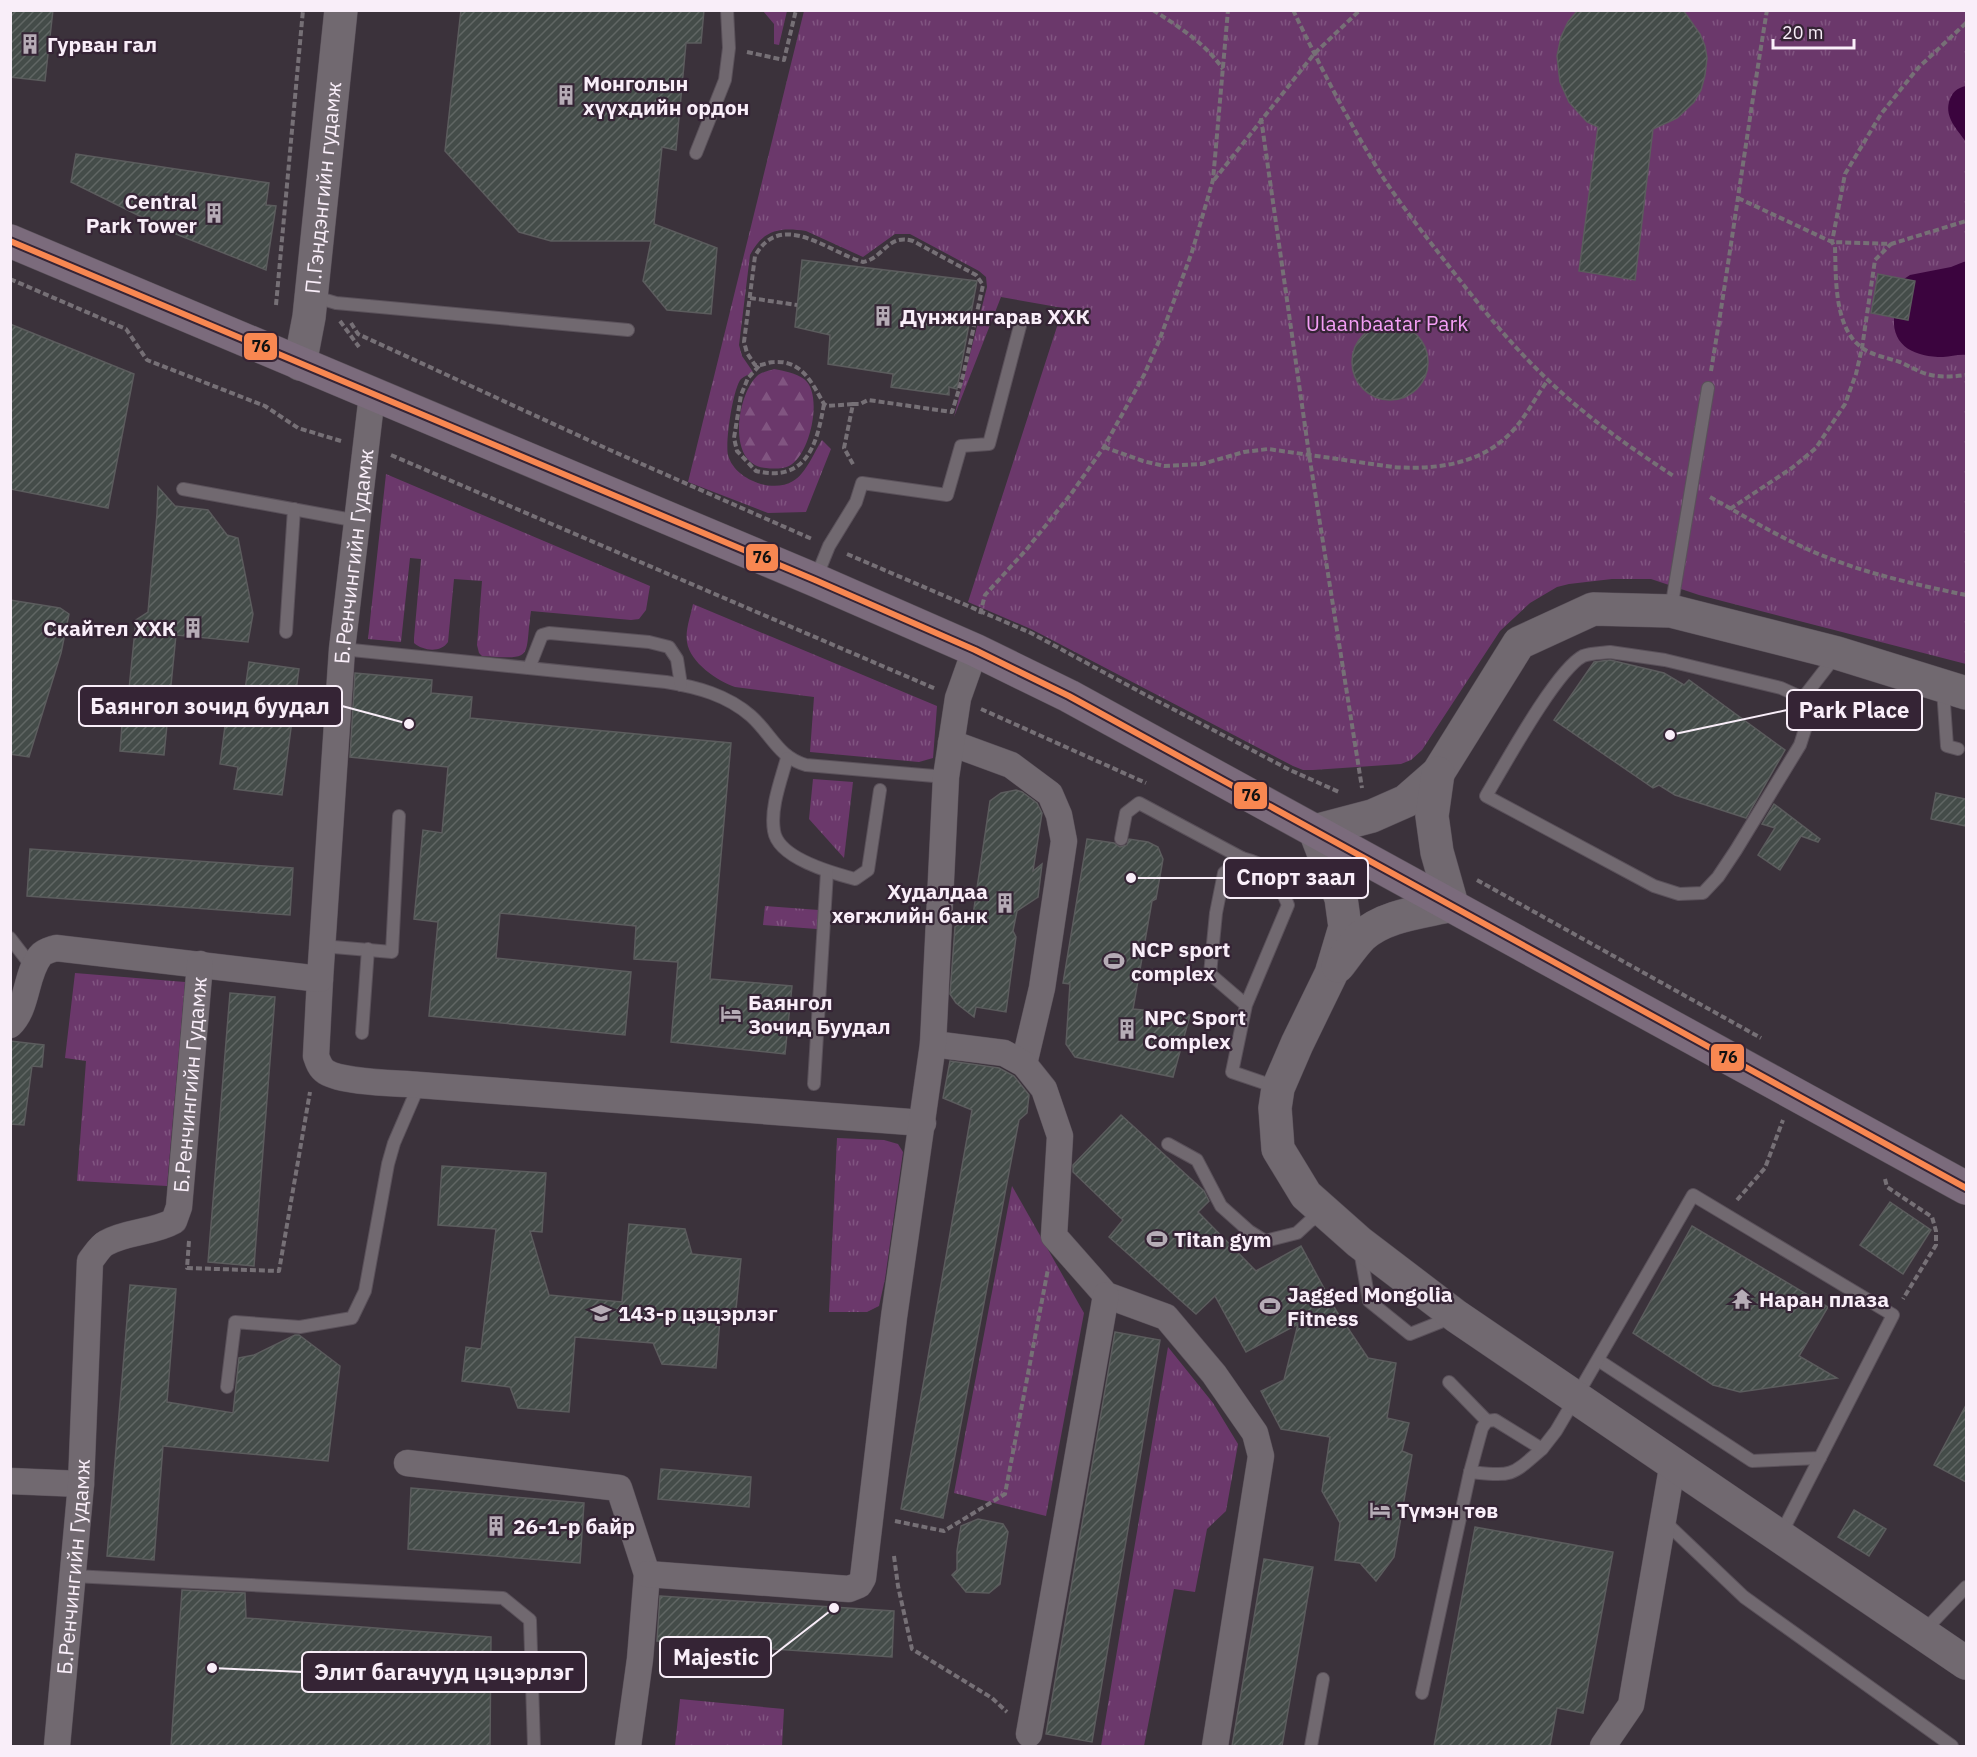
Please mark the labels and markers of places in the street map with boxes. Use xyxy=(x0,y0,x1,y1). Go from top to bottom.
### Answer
place label: Гурван гал xyxy=(47,30,157,58)
building icon: Гурван гал xyxy=(18,32,42,56)
place label: Монголын хүүхдийн ордон xyxy=(583,69,749,121)
building icon: Монголын хүүхдийн ордон xyxy=(554,83,578,107)
place label: Central Park Tower xyxy=(86,187,198,239)
building icon: Central Park Tower xyxy=(202,201,226,225)
place label: Дүнжингарав ХХК xyxy=(900,302,1090,330)
building icon: Дүнжингарав ХХК xyxy=(871,304,895,328)
place label: Скайтел ХХК xyxy=(43,614,176,642)
building icon: Скайтел ХХК xyxy=(181,616,205,640)
callout: Баянгол зочид буудал xyxy=(79,686,342,726)
callout: Park Place xyxy=(1787,690,1922,730)
callout: Спорт заал xyxy=(1224,858,1368,898)
place label: Худалдаа хөгжлийн банк xyxy=(832,877,988,929)
building icon: Худалдаа хөгжлийн банк xyxy=(993,891,1017,915)
place label: NCP sport complex xyxy=(1131,935,1230,987)
sports icon: NCP sport complex xyxy=(1102,949,1126,973)
place label: Баянгол Зочид Буудал xyxy=(748,988,891,1040)
hotel icon: Баянгол Зочид Буудал xyxy=(719,1002,743,1026)
place label: NPC Sport Complex xyxy=(1144,1003,1246,1055)
building icon: NPC Sport Complex xyxy=(1115,1017,1139,1041)
place label: Titan gym xyxy=(1174,1225,1271,1253)
sports icon: Titan gym xyxy=(1145,1227,1169,1251)
place label: Jagged Mongolia Fitness xyxy=(1287,1280,1453,1332)
place label: Наран плаза xyxy=(1759,1285,1889,1313)
temple icon: Наран плаза xyxy=(1730,1287,1754,1311)
sports icon: Jagged Mongolia Fitness xyxy=(1258,1294,1282,1318)
place label: 143-р цэцэрлэг xyxy=(618,1299,778,1327)
school or university icon: 143-р цэцэрлэг xyxy=(589,1301,613,1325)
place label: Түмэн төв xyxy=(1397,1496,1498,1524)
hotel icon: Түмэн төв xyxy=(1368,1498,1392,1522)
place label: 26-1-р байр xyxy=(513,1512,635,1540)
building icon: 26-1-р байр xyxy=(484,1514,508,1538)
callout: Majestic xyxy=(660,1637,771,1677)
callout: Элит багачууд цэцэрлэг xyxy=(302,1652,586,1692)

